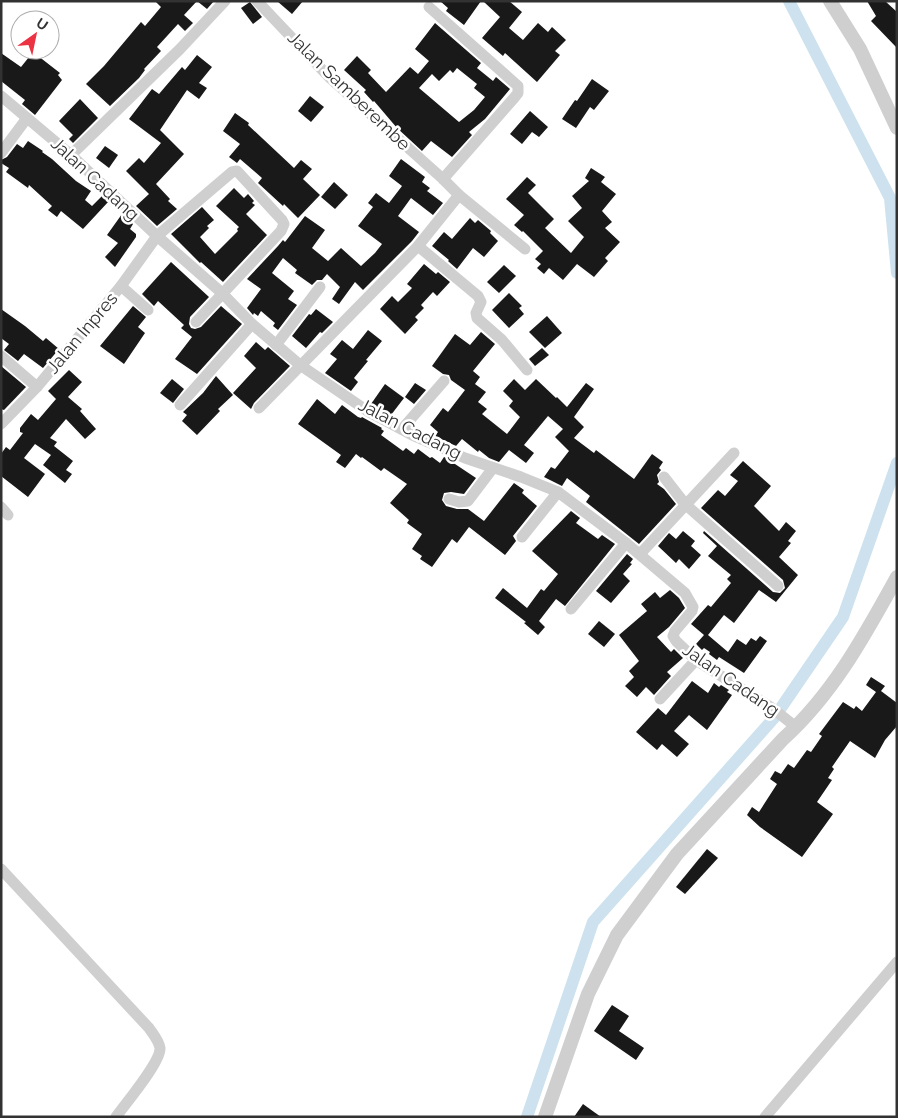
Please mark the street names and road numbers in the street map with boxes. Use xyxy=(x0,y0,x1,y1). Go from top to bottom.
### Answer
street label: Jalan Samberembe xyxy=(284,27,415,155)
street label: Jalan Cadang xyxy=(47,132,144,225)
street label: Jalan Inpres xyxy=(42,288,122,378)
street label: Jalan Cadang xyxy=(355,394,465,464)
street label: Jalan Cadang xyxy=(679,639,784,721)

